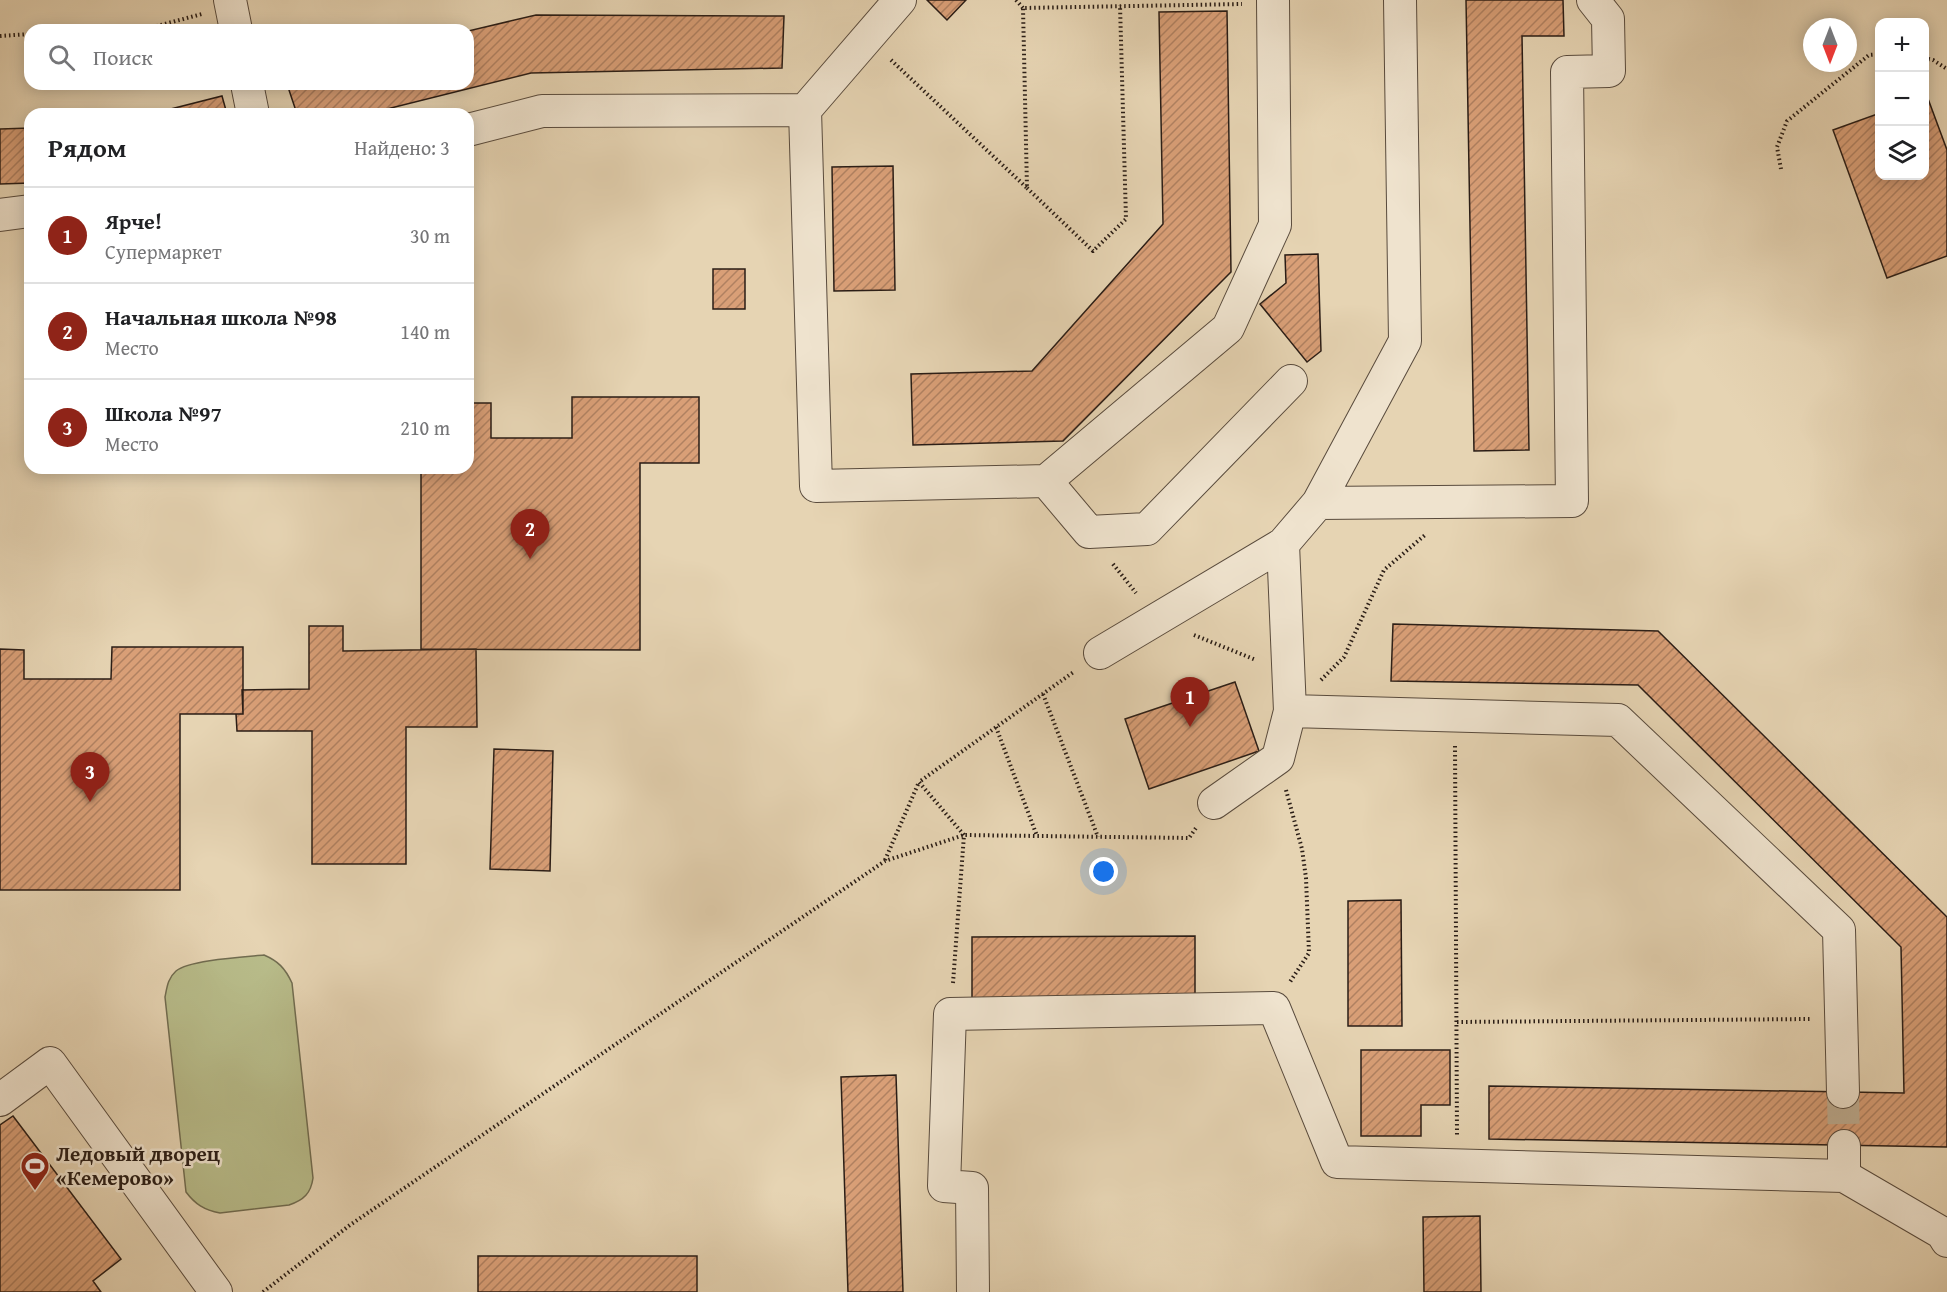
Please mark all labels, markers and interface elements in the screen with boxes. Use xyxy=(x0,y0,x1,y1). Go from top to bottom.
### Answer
north arrow xyxy=(1803,18,1857,72)
map controls xyxy=(1875,18,1929,180)
button: + xyxy=(1875,18,1929,72)
search box xyxy=(24,24,474,90)
icon: search xyxy=(45,41,78,74)
text: Поиск xyxy=(93,41,153,73)
button: − xyxy=(1875,72,1929,126)
button: layers xyxy=(1875,126,1929,180)
text: Рядом xyxy=(48,128,126,167)
text: Найдено: 3 xyxy=(354,133,450,162)
text: Ярче! xyxy=(105,205,162,237)
text: 1 xyxy=(62,221,73,250)
text: 30 m xyxy=(410,221,450,250)
text: Супермаркет xyxy=(105,237,222,266)
text: Начальная школа №98 xyxy=(105,301,337,333)
text: 2 xyxy=(62,317,73,346)
text: 140 m xyxy=(400,317,450,346)
text: Место xyxy=(105,333,159,362)
text: Школа №97 xyxy=(105,397,222,429)
text: 3 xyxy=(62,413,73,442)
text: 210 m xyxy=(400,413,450,442)
text: Место xyxy=(105,429,159,458)
pin: 2 xyxy=(510,510,550,559)
pin: 1 xyxy=(1170,678,1210,727)
pin: 3 xyxy=(70,752,110,802)
your location xyxy=(1089,857,1118,886)
place label: Ледовый дворец «Кемерово» xyxy=(56,1138,221,1193)
sports icon: Ледовый дворец «Кемерово» xyxy=(19,1150,51,1192)

